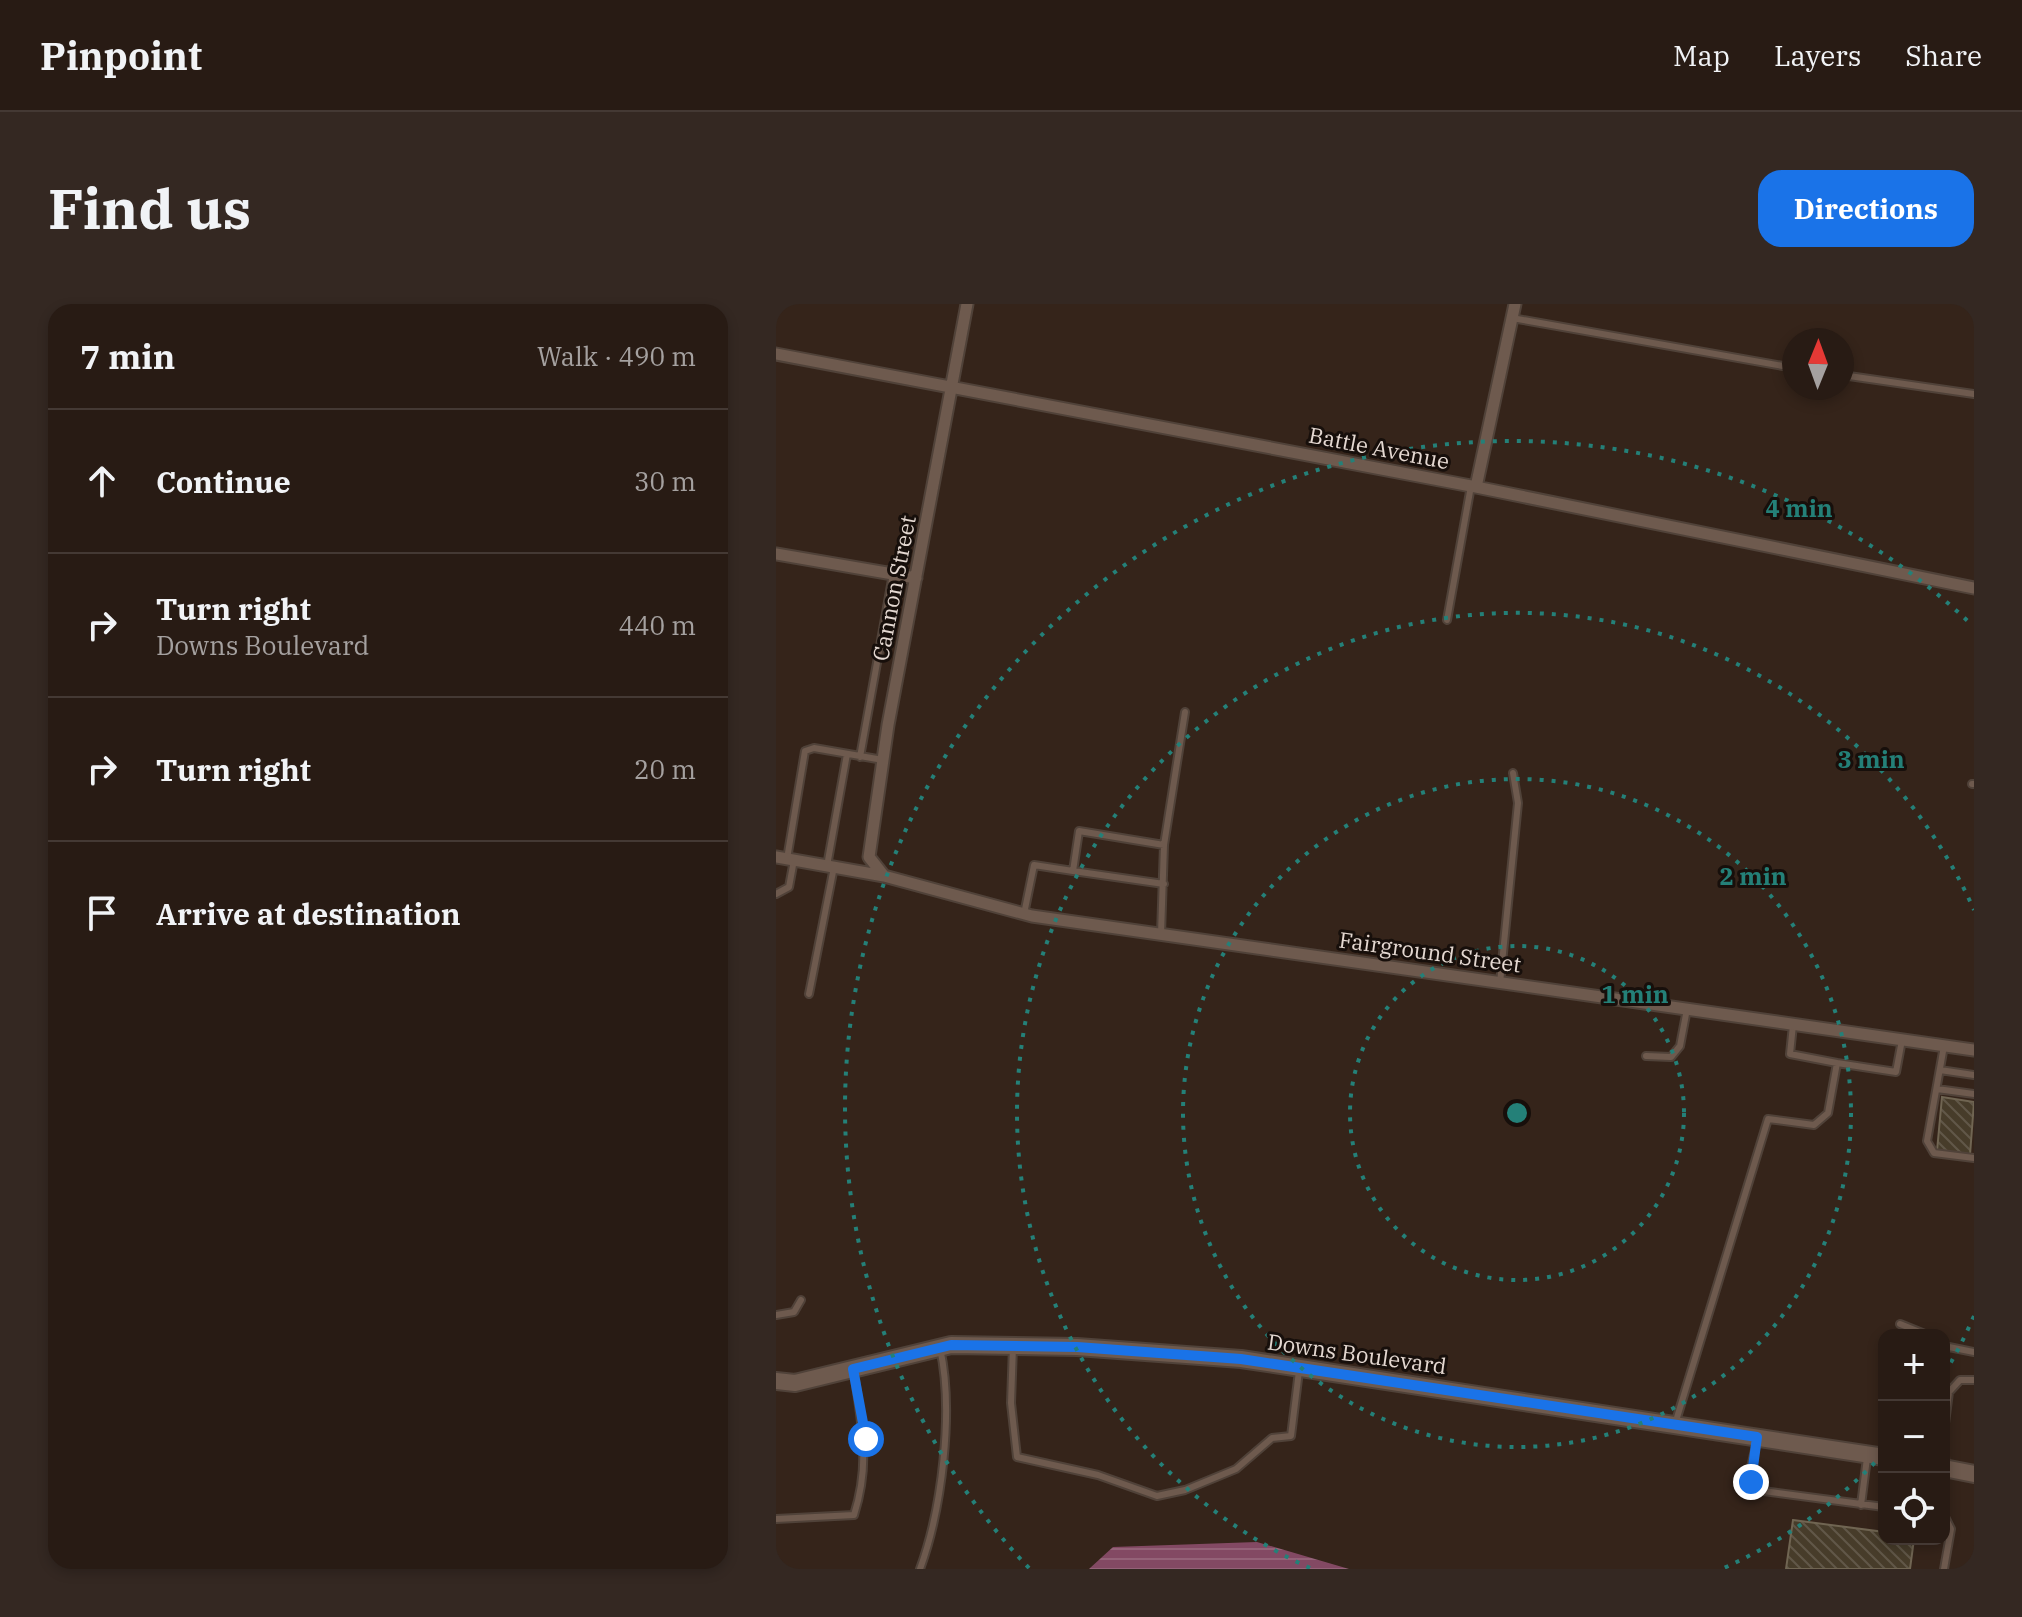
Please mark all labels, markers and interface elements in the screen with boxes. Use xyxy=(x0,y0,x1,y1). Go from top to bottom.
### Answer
text: Pinpoint xyxy=(40,31,202,80)
text: Map xyxy=(1673,37,1730,74)
text: Layers xyxy=(1774,37,1861,74)
text: Share xyxy=(1905,37,1982,74)
button: Directions xyxy=(1758,170,1974,247)
text: Find us xyxy=(48,172,251,244)
north arrow xyxy=(1782,328,1854,400)
text: 7 min xyxy=(80,334,175,378)
text: Walk · 490 m xyxy=(537,339,696,373)
street label: Battle Avenue xyxy=(1306,420,1452,475)
icon: ahead xyxy=(80,459,124,503)
text: Continue xyxy=(156,462,291,501)
text: 30 m xyxy=(634,464,696,498)
text: 4 min xyxy=(1765,492,1833,524)
street label: Cannon Street xyxy=(865,512,922,663)
text: Turn right xyxy=(156,589,311,628)
icon: right xyxy=(80,603,124,647)
text: 440 m xyxy=(618,608,696,642)
text: Downs Boulevard xyxy=(156,628,369,662)
text: 3 min xyxy=(1837,743,1905,775)
icon: right xyxy=(80,747,124,791)
text: Turn right xyxy=(156,750,311,789)
text: 20 m xyxy=(634,752,696,786)
text: 2 min xyxy=(1719,860,1787,892)
icon: arrive xyxy=(80,891,124,935)
text: Arrive at destination xyxy=(156,894,461,933)
street label: Fairground Street xyxy=(1337,924,1523,979)
text: 1 min xyxy=(1601,978,1669,1010)
centre of rings xyxy=(1503,1099,1531,1127)
street label: Downs Boulevard xyxy=(1266,1327,1448,1380)
map controls xyxy=(1878,1329,1950,1545)
button: + xyxy=(1878,1329,1950,1401)
button: − xyxy=(1878,1401,1950,1473)
route start xyxy=(848,1421,884,1457)
route end xyxy=(1733,1464,1769,1500)
button: locate xyxy=(1878,1473,1950,1545)

